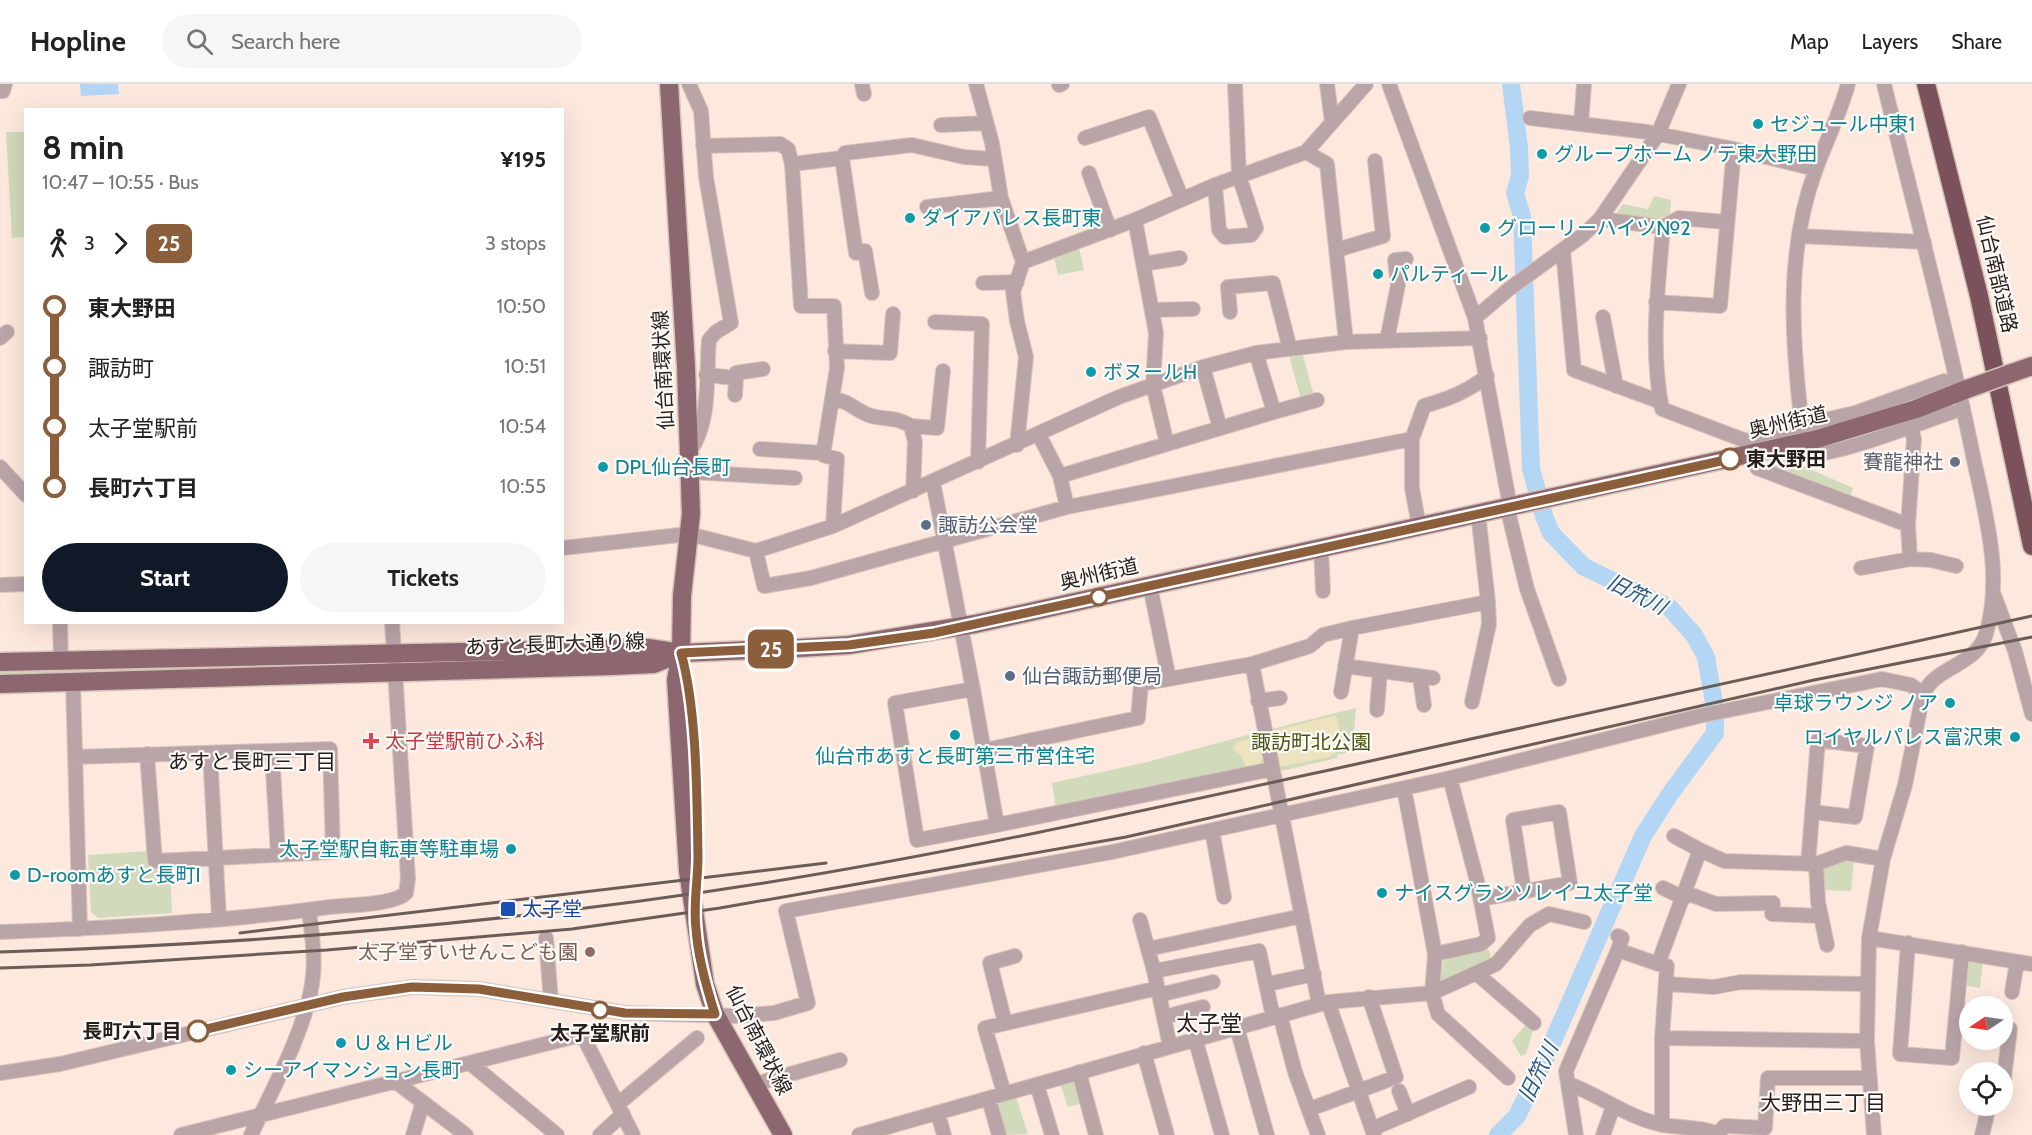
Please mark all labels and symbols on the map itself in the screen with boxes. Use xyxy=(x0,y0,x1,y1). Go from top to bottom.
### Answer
place label: セジュール中東1 xyxy=(1770,112,1915,136)
marker: セジュール中東1 xyxy=(1751,117,1765,131)
place label: グループホーム ノテ東大野田 xyxy=(1554,142,1817,166)
marker: グループホーム ノテ東大野田 xyxy=(1535,147,1549,161)
place label: ダイアパレス長町東 xyxy=(922,206,1102,230)
marker: ダイアパレス長町東 xyxy=(903,211,917,225)
street label: 仙台南部道路 xyxy=(1972,213,2022,335)
place label: グローリーハイツ№2 xyxy=(1497,216,1691,240)
marker: グローリーハイツ№2 xyxy=(1478,221,1492,235)
place label: パルティール xyxy=(1390,262,1509,286)
marker: パルティール xyxy=(1371,267,1385,281)
street label: 仙台南環状線 xyxy=(648,309,678,431)
place label: ボヌールH xyxy=(1103,360,1197,384)
marker: ボヌールH xyxy=(1084,365,1098,379)
street label: 奥州街道 xyxy=(1746,401,1830,443)
place label: 東大野田 xyxy=(1746,447,1826,471)
marker: 東大野田 xyxy=(1719,448,1741,470)
place label: 賽龍神社 xyxy=(1863,450,1943,474)
place label: DPL仙台長町 xyxy=(615,455,731,479)
marker: 賽龍神社 xyxy=(1948,455,1962,469)
marker: DPL仙台長町 xyxy=(596,460,610,474)
place label: 諏訪公会堂 xyxy=(938,513,1038,537)
marker: 諏訪公会堂 xyxy=(919,518,933,532)
street label: 奥州街道 xyxy=(1057,553,1141,595)
water label: 旧笊川 xyxy=(1603,569,1673,620)
unlabelled marker xyxy=(1090,588,1108,606)
street label: あすと長町大通り線 xyxy=(465,629,645,659)
line badge: 25 xyxy=(744,630,798,668)
place label: 仙台諏訪郵便局 xyxy=(1022,664,1162,688)
marker: 仙台諏訪郵便局 xyxy=(1003,669,1017,683)
place label: 卓球ラウンジ ノア xyxy=(1774,691,1938,715)
marker: 卓球ラウンジ ノア xyxy=(1943,696,1957,710)
place label: ロイヤルパレス富沢東 xyxy=(1804,725,2003,749)
marker: 仙台市あすと長町第三市営住宅 xyxy=(948,728,962,742)
place label: 太子堂駅前ひふ科 xyxy=(385,729,545,753)
park label: 諏訪町北公園 xyxy=(1251,730,1371,754)
marker: ロイヤルパレス富沢東 xyxy=(2008,730,2022,744)
marker: 太子堂駅前ひふ科 xyxy=(362,732,380,750)
place label: 仙台市あすと長町第三市営住宅 xyxy=(815,744,1095,768)
district label: あすと長町三丁目 xyxy=(168,749,336,774)
place label: 太子堂駅自転車等駐車場 xyxy=(279,837,499,861)
marker: 太子堂駅自転車等駐車場 xyxy=(504,842,518,856)
place label: D-roomあすと長町I xyxy=(27,863,201,887)
marker: D-roomあすと長町I xyxy=(8,868,22,882)
place label: ナイスグランソレイユ太子堂 xyxy=(1394,881,1653,905)
marker: ナイスグランソレイユ太子堂 xyxy=(1375,886,1389,900)
place label: 太子堂 xyxy=(522,897,582,921)
marker: 太子堂 xyxy=(499,900,517,918)
place label: 太子堂すいせんこども園 xyxy=(358,940,578,964)
marker: 太子堂すいせんこども園 xyxy=(583,945,597,959)
street label: 仙台南環状線 xyxy=(721,981,797,1099)
north arrow xyxy=(1959,996,2013,1050)
marker: 太子堂駅前 xyxy=(591,1001,609,1019)
district label: 太子堂 xyxy=(1176,1010,1242,1037)
place label: 長町六丁目 xyxy=(82,1019,182,1043)
marker: 長町六丁目 xyxy=(187,1020,209,1042)
place label: 太子堂駅前 xyxy=(550,1021,650,1045)
place label: Ｕ＆Ｈビル xyxy=(353,1031,453,1055)
marker: Ｕ＆Ｈビル xyxy=(334,1036,348,1050)
water label: 旧笊川 xyxy=(1513,1036,1564,1106)
place label: シーアイマンション長町 xyxy=(243,1058,461,1082)
marker: シーアイマンション長町 xyxy=(224,1063,238,1077)
district label: 大野田三丁目 xyxy=(1760,1090,1886,1115)

